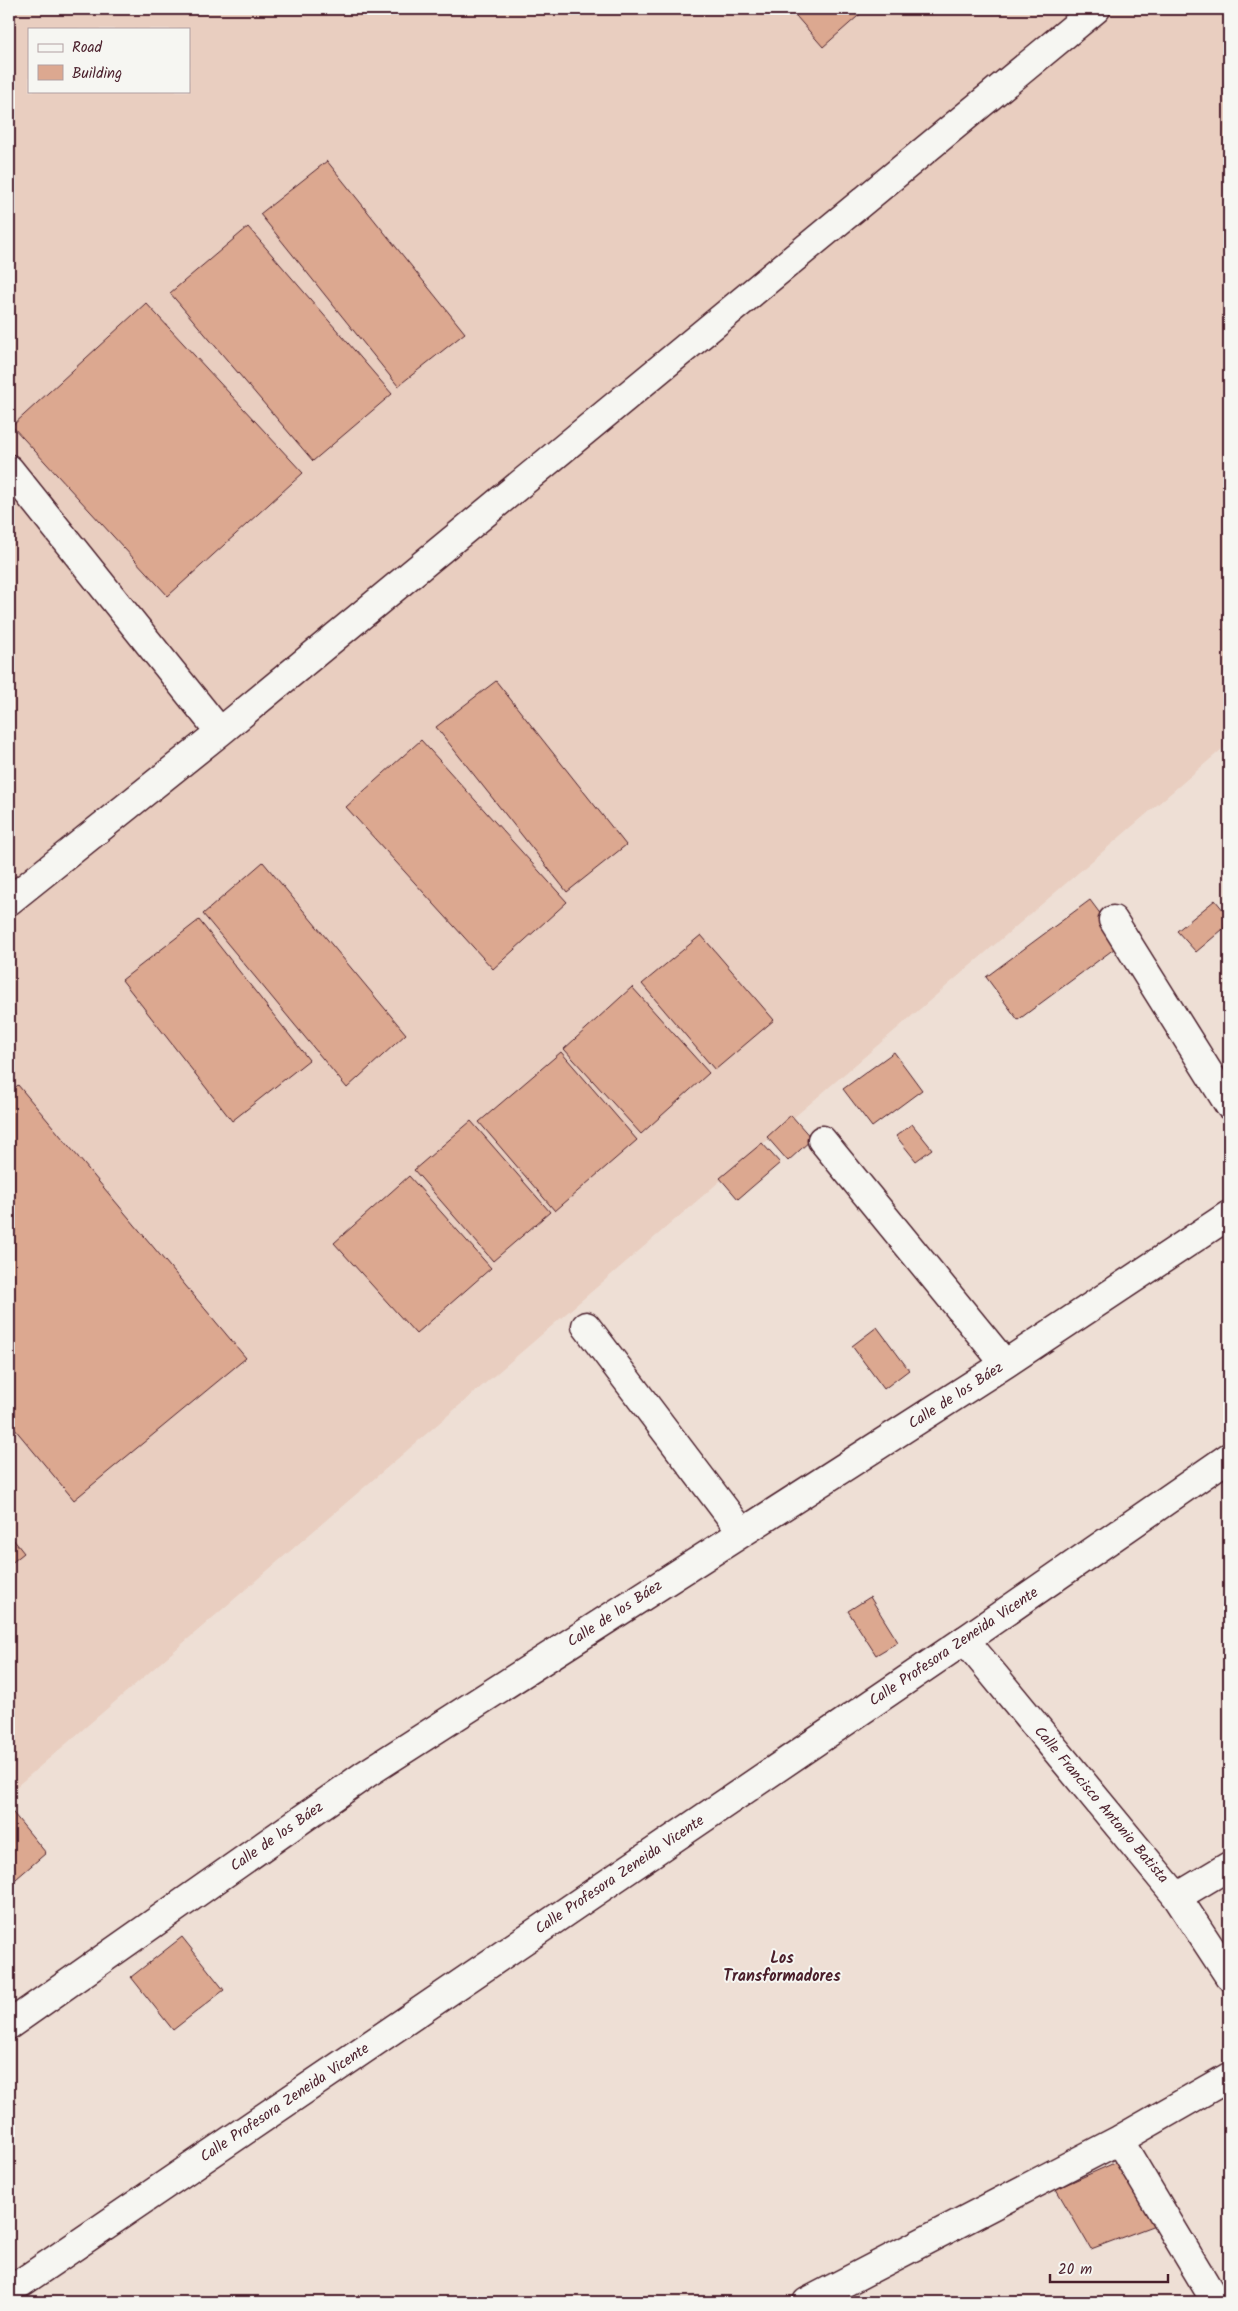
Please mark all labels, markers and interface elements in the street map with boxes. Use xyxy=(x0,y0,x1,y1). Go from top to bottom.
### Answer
legend xyxy=(28,28,190,92)
text: Road xyxy=(72,36,103,60)
text: Building xyxy=(72,62,122,86)
street label: Calle de los Báez xyxy=(904,1356,1009,1436)
street label: Calle de los Báez xyxy=(563,1574,668,1654)
street label: Calle Profesora Zeneida Vicente xyxy=(864,1581,1044,1713)
street label: Calle Francisco Antonio Batista xyxy=(1028,1721,1174,1889)
street label: Calle de los Báez xyxy=(225,1796,329,1878)
street label: Calle Profesora Zeneida Vicente xyxy=(530,1809,710,1941)
district label: Los Transformadores xyxy=(723,1946,841,1989)
street label: Calle Profesora Zeneida Vicente xyxy=(195,2037,375,2169)
scale bar xyxy=(1050,2251,1168,2283)
text: 20 m xyxy=(1058,2258,1092,2282)

